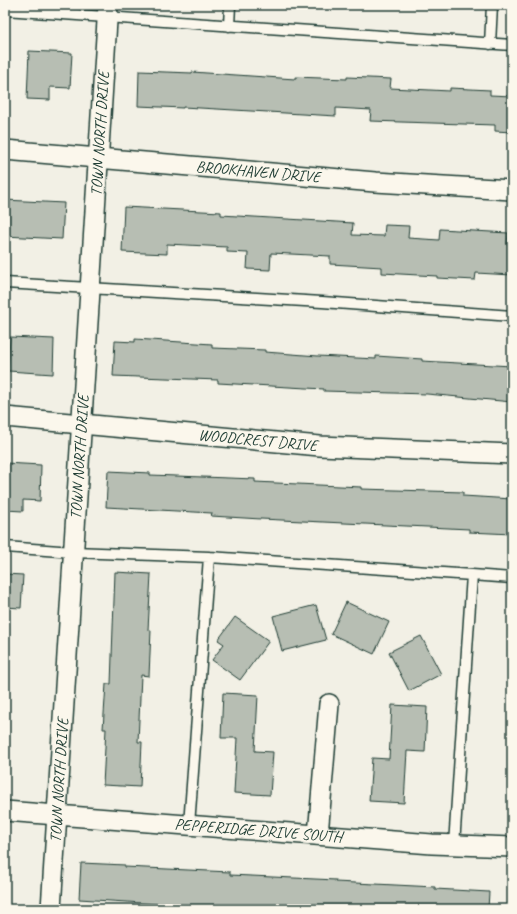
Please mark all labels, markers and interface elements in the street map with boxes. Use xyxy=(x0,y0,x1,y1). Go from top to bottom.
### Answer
street label: TOWN NORTH DRIVE xyxy=(86,68,114,196)
street label: BROOKHAVEN DRIVE xyxy=(195,157,323,187)
street label: TOWN NORTH DRIVE xyxy=(66,392,94,520)
street label: WOODCREST DRIVE xyxy=(198,425,320,456)
street label: TOWN NORTH DRIVE xyxy=(45,715,73,843)
street label: PEPPERIDGE DRIVE SOUTH xyxy=(174,814,346,847)

